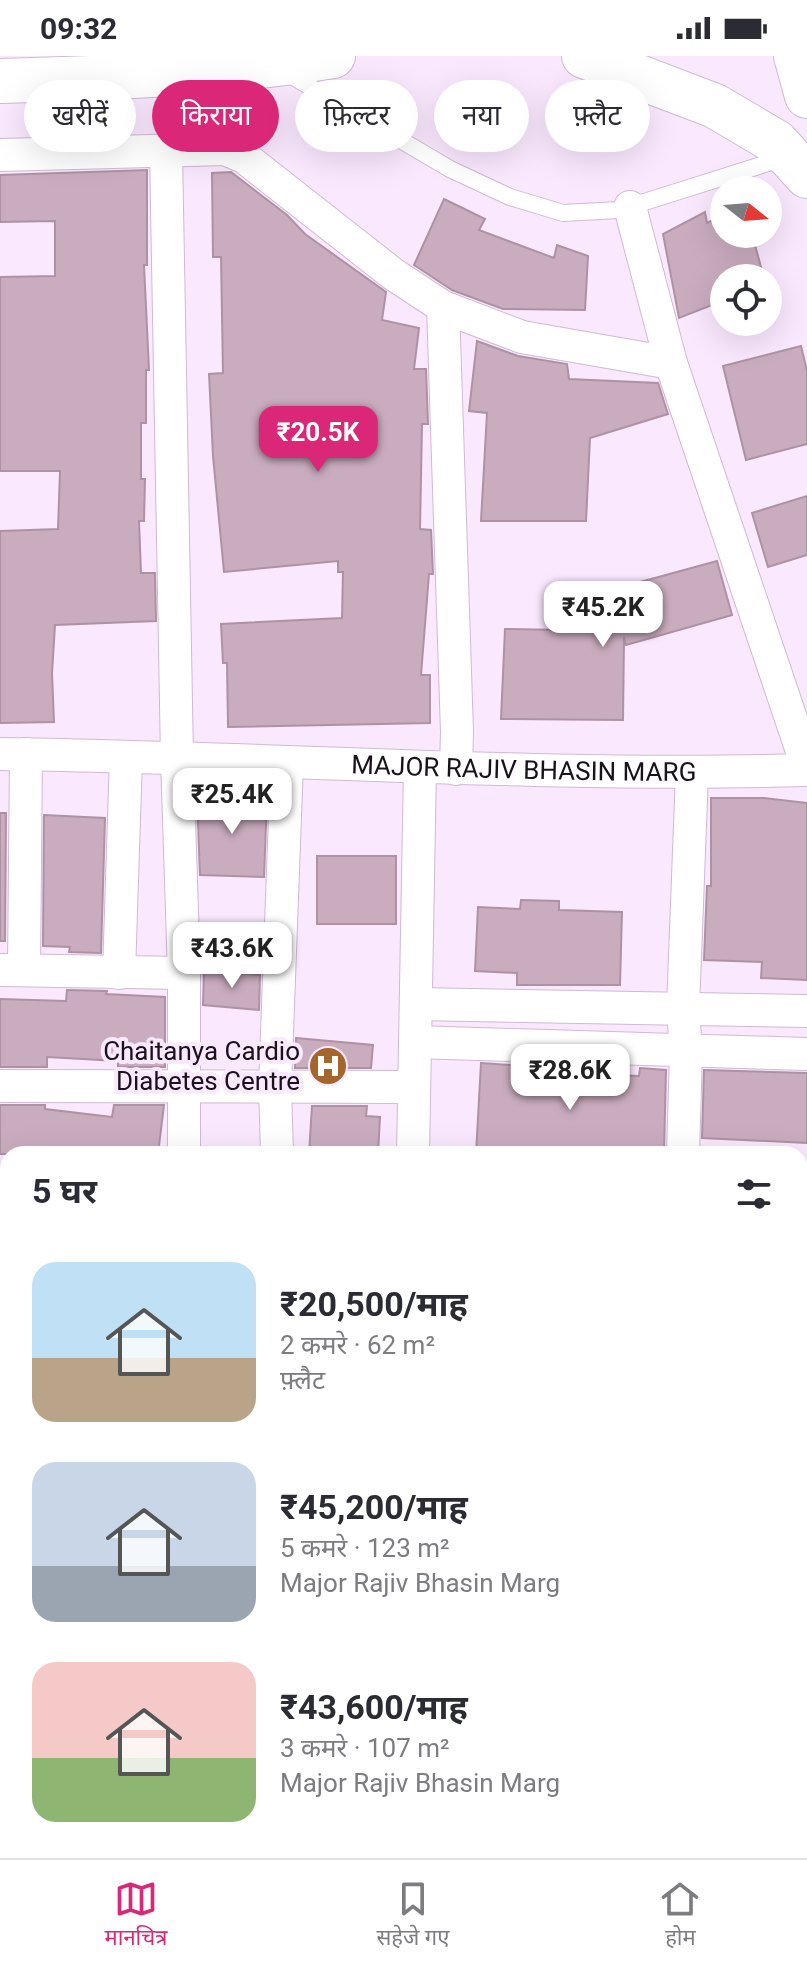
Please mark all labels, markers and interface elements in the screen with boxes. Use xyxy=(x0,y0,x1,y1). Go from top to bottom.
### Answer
text: 09:32 xyxy=(40,11,117,46)
chip: खरीदें xyxy=(24,80,136,152)
chip: किराया xyxy=(152,80,279,152)
chip: फ़िल्टर xyxy=(295,80,418,152)
chip: नया xyxy=(434,80,529,152)
chip: फ़्लैट xyxy=(545,80,650,152)
north arrow xyxy=(710,176,782,248)
map controls xyxy=(710,176,782,336)
button: locate xyxy=(710,264,782,336)
pin: ₹20.5K xyxy=(253,406,383,474)
text: ₹20.5K xyxy=(277,417,359,447)
pin: ₹45.2K xyxy=(538,581,668,649)
text: ₹45.2K xyxy=(562,592,644,622)
street label: MAJOR RAJIV BHASIN MARG xyxy=(351,749,696,787)
pin: ₹25.4K xyxy=(167,768,297,836)
text: ₹25.4K xyxy=(191,779,273,809)
pin: ₹43.6K xyxy=(167,922,297,990)
text: ₹43.6K xyxy=(191,933,273,963)
place label: Chaitanya Cardio Diabetes Centre xyxy=(103,1036,300,1096)
pin: ₹28.6K xyxy=(505,1044,635,1112)
hospital icon: Chaitanya Cardio Diabetes Centre xyxy=(307,1045,349,1087)
text: ₹28.6K xyxy=(529,1055,611,1085)
text: 5 घर xyxy=(32,1171,97,1211)
icon: filters xyxy=(732,1172,776,1216)
text: ₹20,500/माह xyxy=(280,1284,468,1324)
icon: home xyxy=(96,1294,192,1390)
text: 2 कमरे · 62 m² xyxy=(280,1330,435,1360)
text: फ़्लैट xyxy=(280,1365,325,1395)
text: ₹45,200/माह xyxy=(280,1487,468,1527)
icon: home xyxy=(96,1494,192,1590)
text: 5 कमरे · 123 m² xyxy=(280,1533,450,1563)
text: Major Rajiv Bhasin Marg xyxy=(280,1568,560,1598)
text: ₹43,600/माह xyxy=(280,1687,468,1727)
icon: home xyxy=(96,1694,192,1790)
text: 3 कमरे · 107 m² xyxy=(280,1733,450,1763)
text: Major Rajiv Bhasin Marg xyxy=(280,1768,560,1798)
tab: मानचित्र xyxy=(105,1877,167,1954)
tab: सहेजे गए xyxy=(376,1877,449,1954)
tab: होम xyxy=(658,1877,702,1954)

